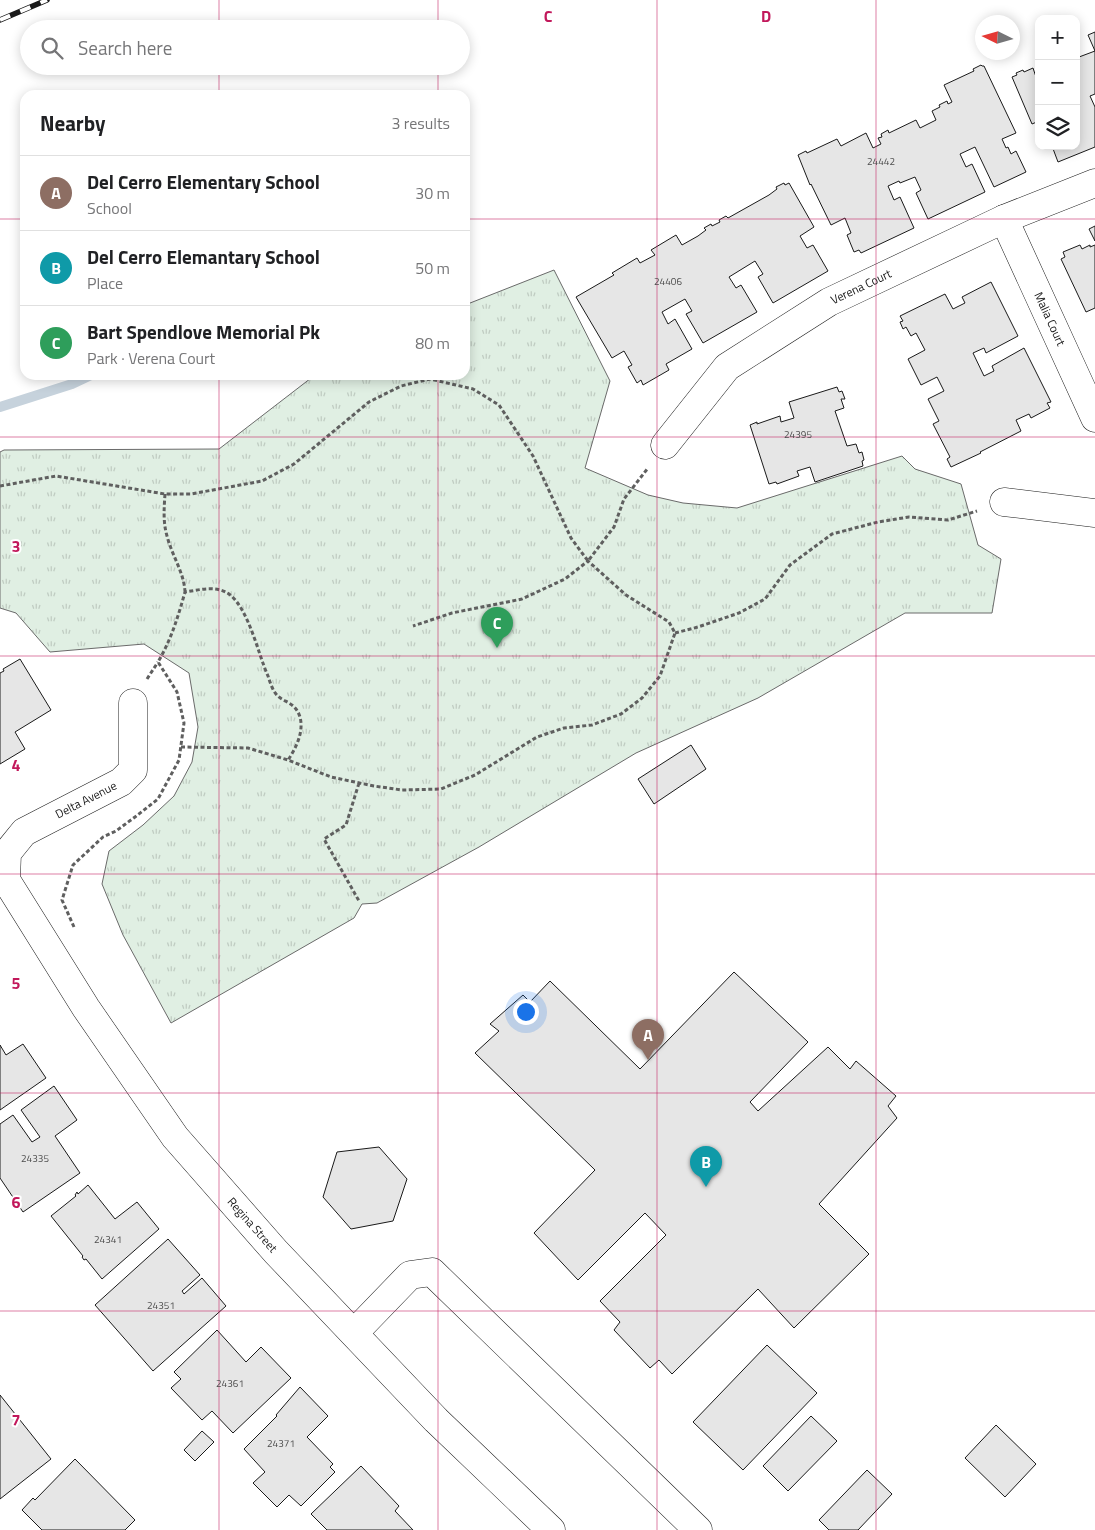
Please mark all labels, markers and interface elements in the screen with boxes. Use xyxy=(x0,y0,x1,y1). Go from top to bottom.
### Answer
text: C xyxy=(544,4,553,28)
text: D xyxy=(761,4,771,28)
north arrow xyxy=(975,15,1020,60)
map controls xyxy=(1035,15,1080,150)
button: + xyxy=(1035,15,1080,60)
search box xyxy=(20,20,470,75)
text: Search here xyxy=(78,33,172,62)
icon: search xyxy=(38,34,66,62)
button: − xyxy=(1035,60,1080,105)
button: layers xyxy=(1035,105,1080,150)
text: Nearby xyxy=(40,107,105,139)
text: 3 results xyxy=(391,111,450,135)
house number: 24442 xyxy=(867,154,895,169)
text: Del Cerro Elementary School xyxy=(87,167,320,196)
text: A xyxy=(51,181,61,205)
text: 30 m xyxy=(415,181,450,205)
text: School xyxy=(87,196,132,220)
text: Del Cerro Elemantary School xyxy=(87,242,320,271)
text: B xyxy=(51,256,61,280)
text: 50 m xyxy=(415,256,450,280)
street label: Verena Court xyxy=(827,263,895,309)
text: Place xyxy=(87,271,123,295)
house number: 24406 xyxy=(654,274,682,289)
street label: Malia Court xyxy=(1030,289,1071,350)
text: Bart Spendlove Memorial Pk xyxy=(87,317,320,346)
text: C xyxy=(52,331,60,355)
text: 80 m xyxy=(415,331,450,355)
text: Park · Verena Court xyxy=(87,346,215,370)
house number: 24395 xyxy=(784,427,812,442)
text: 3 xyxy=(12,534,20,558)
pin: C xyxy=(481,607,513,648)
text: 4 xyxy=(12,753,21,777)
street label: Delta Avenue xyxy=(52,776,120,823)
text: 5 xyxy=(12,971,21,995)
your location xyxy=(513,999,539,1025)
pin: A xyxy=(632,1019,664,1060)
pin: B xyxy=(690,1146,722,1187)
house number: 24335 xyxy=(21,1151,49,1166)
text: 6 xyxy=(12,1190,21,1214)
street label: Regina Street xyxy=(223,1193,283,1257)
house number: 24341 xyxy=(94,1232,122,1247)
house number: 24351 xyxy=(147,1298,175,1313)
house number: 24361 xyxy=(216,1376,244,1391)
text: 7 xyxy=(12,1408,20,1432)
house number: 24371 xyxy=(267,1436,295,1451)

